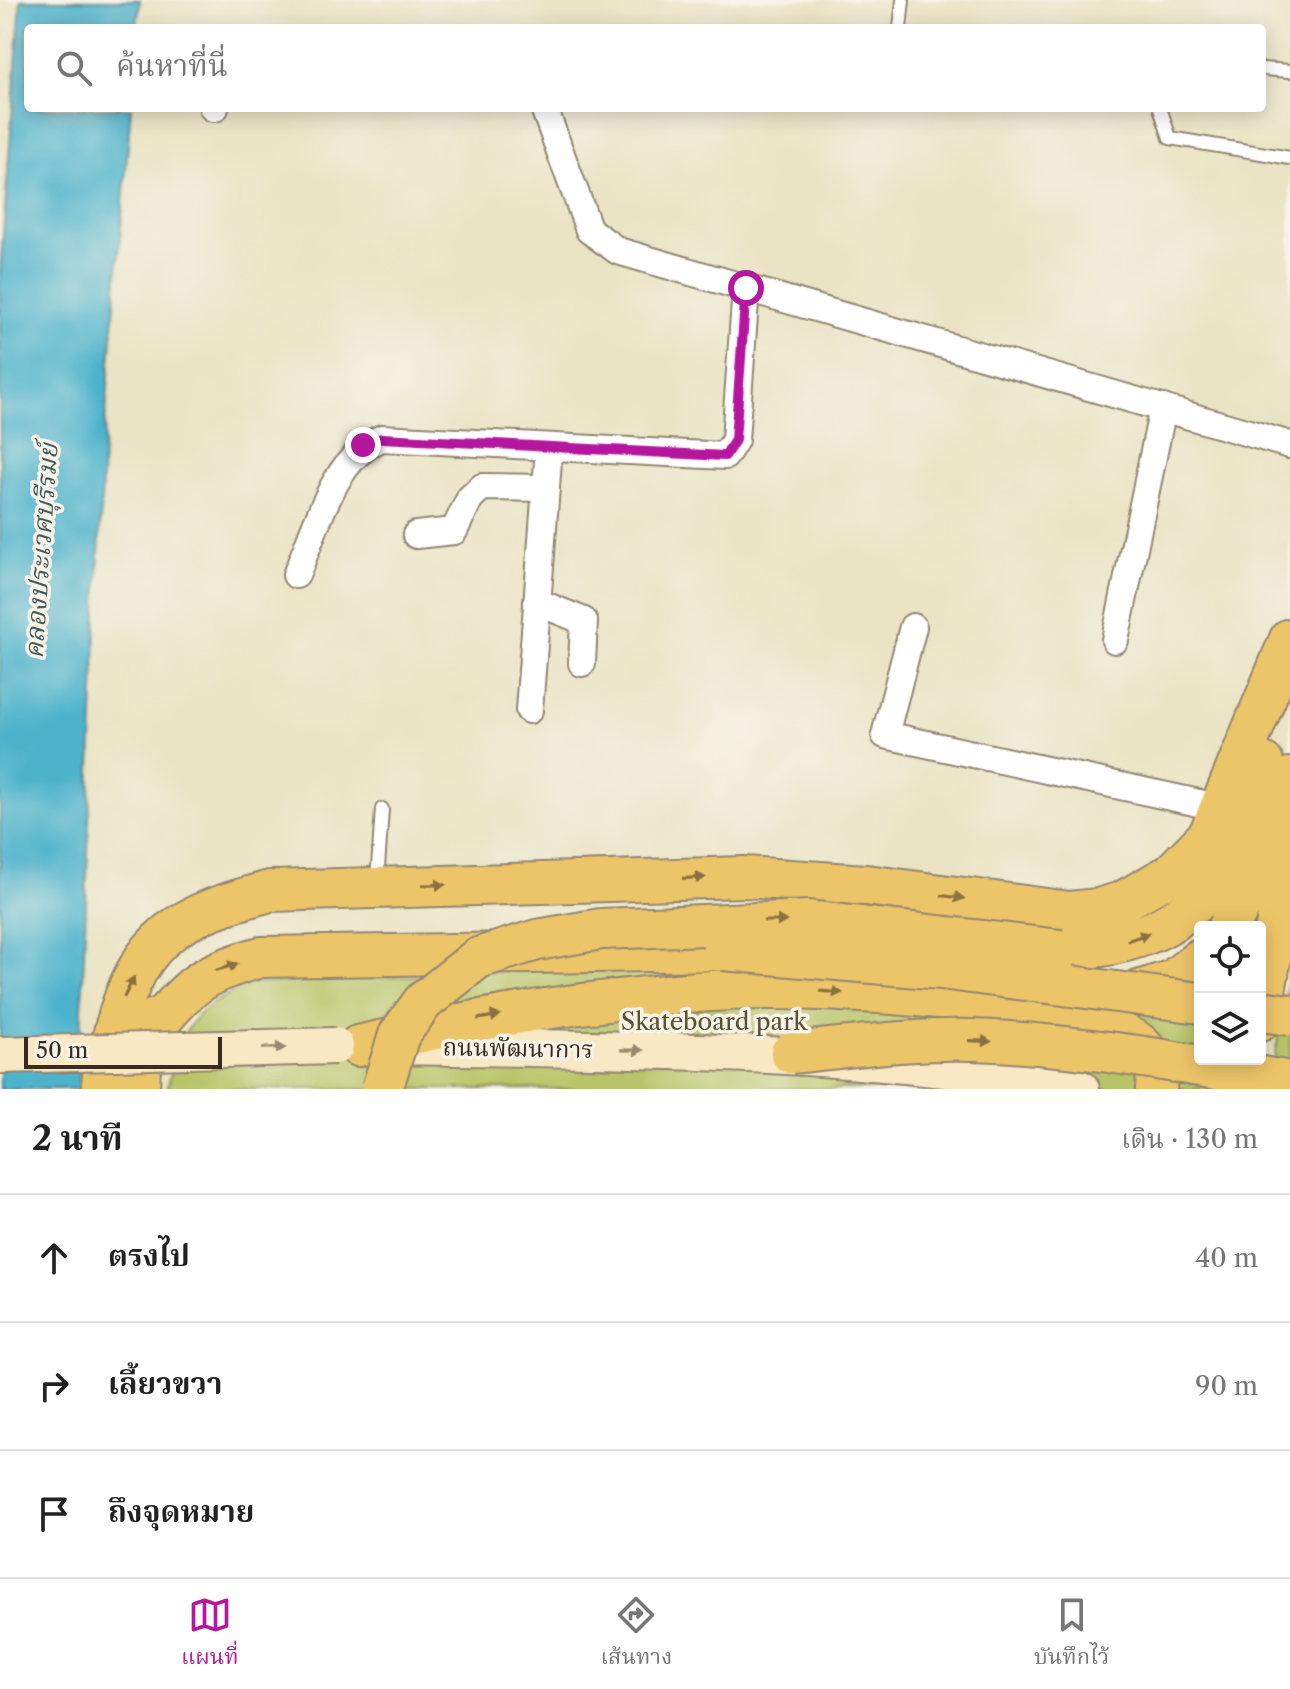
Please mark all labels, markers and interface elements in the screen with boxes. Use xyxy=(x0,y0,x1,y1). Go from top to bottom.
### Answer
search box xyxy=(24,24,1266,112)
icon: search xyxy=(52,46,96,90)
text: ค้นหาที่นี่ xyxy=(116,47,228,84)
route start xyxy=(728,270,764,306)
route end xyxy=(345,427,381,463)
water label: คลองประเวศบุรีรมย์ xyxy=(18,437,66,660)
one-way arrow xyxy=(682,872,707,885)
one-way arrow xyxy=(422,879,447,891)
one-way arrow xyxy=(941,891,966,904)
one-way arrow xyxy=(763,915,788,927)
map controls xyxy=(1194,921,1266,1065)
button: locate xyxy=(1194,921,1266,993)
one-way arrow xyxy=(1126,931,1150,943)
one-way arrow xyxy=(215,960,239,972)
one-way arrow xyxy=(122,976,135,999)
one-way arrow xyxy=(819,986,844,999)
button: layers xyxy=(1194,993,1266,1065)
park label: Skateboard park xyxy=(621,1007,808,1036)
one-way arrow xyxy=(477,1011,502,1023)
street label: ถนนพัฒนาการ xyxy=(442,1032,594,1064)
scale bar xyxy=(24,1033,222,1069)
one-way arrow xyxy=(968,1034,993,1047)
text: 50 m xyxy=(36,1037,88,1064)
one-way arrow xyxy=(262,1041,287,1054)
one-way arrow xyxy=(620,1043,645,1056)
text: 2 นาที xyxy=(32,1117,123,1159)
text: เดิน · 130 m xyxy=(1121,1123,1258,1155)
icon: ahead xyxy=(32,1236,76,1280)
text: ตรงไป xyxy=(108,1237,190,1274)
text: 40 m xyxy=(1195,1242,1258,1274)
icon: right xyxy=(32,1364,76,1408)
text: เลี้ยวขวา xyxy=(108,1365,222,1402)
text: 90 m xyxy=(1195,1370,1258,1402)
icon: arrive xyxy=(32,1492,76,1536)
text: ถึงจุดหมาย xyxy=(108,1493,254,1530)
tab: แผนที่ xyxy=(181,1593,239,1676)
tab: เส้นทาง xyxy=(601,1593,672,1676)
tab: บันทึกไว้ xyxy=(1034,1593,1109,1676)

